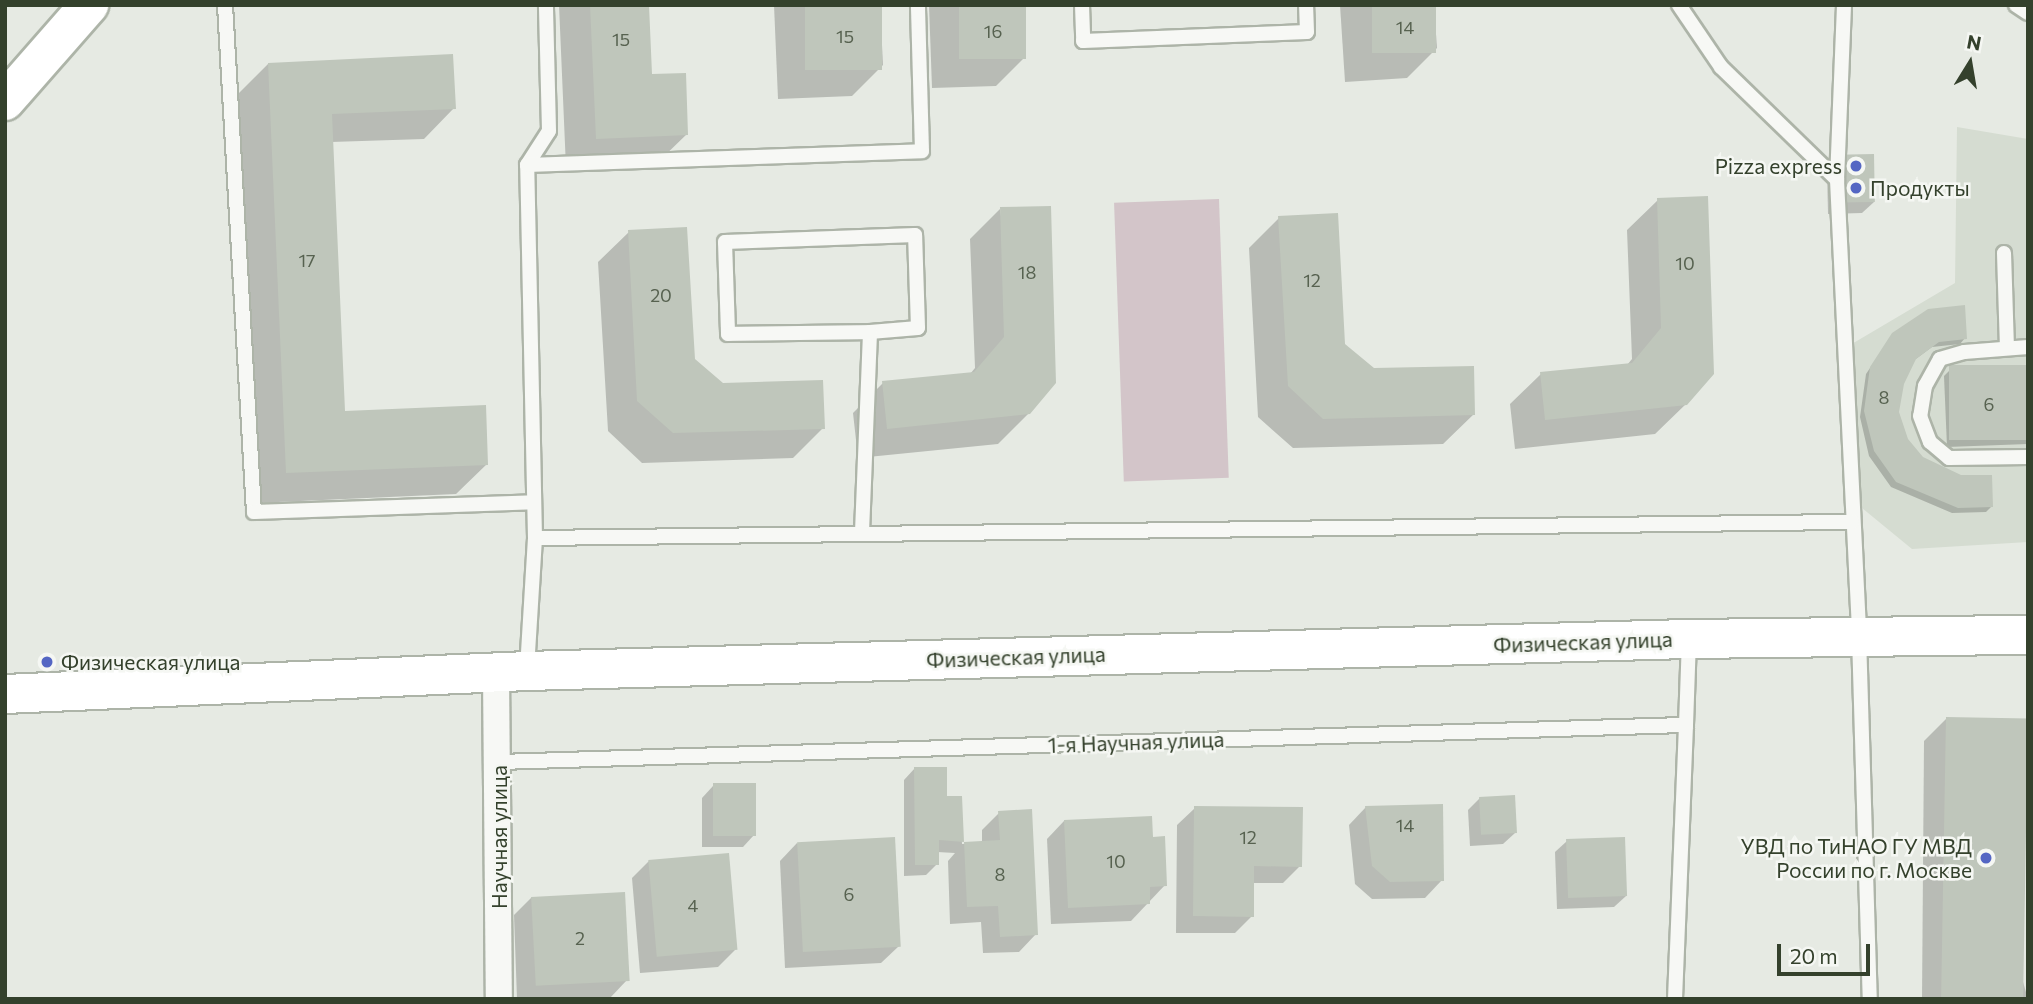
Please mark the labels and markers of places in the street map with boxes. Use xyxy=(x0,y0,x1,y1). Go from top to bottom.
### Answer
place label: Pizza express xyxy=(1715,153,1842,179)
marker: Pizza express xyxy=(1848,158,1864,174)
place label: Продукты xyxy=(1870,175,1970,201)
marker: Продукты xyxy=(1848,180,1864,196)
place label: Физическая улица xyxy=(61,649,240,675)
marker: Физическая улица xyxy=(39,654,55,670)
place label: УВД по ТиНАО ГУ МВД России по г. Москве xyxy=(1741,833,1972,883)
marker: УВД по ТиНАО ГУ МВД России по г. Москве xyxy=(1978,850,1994,866)

